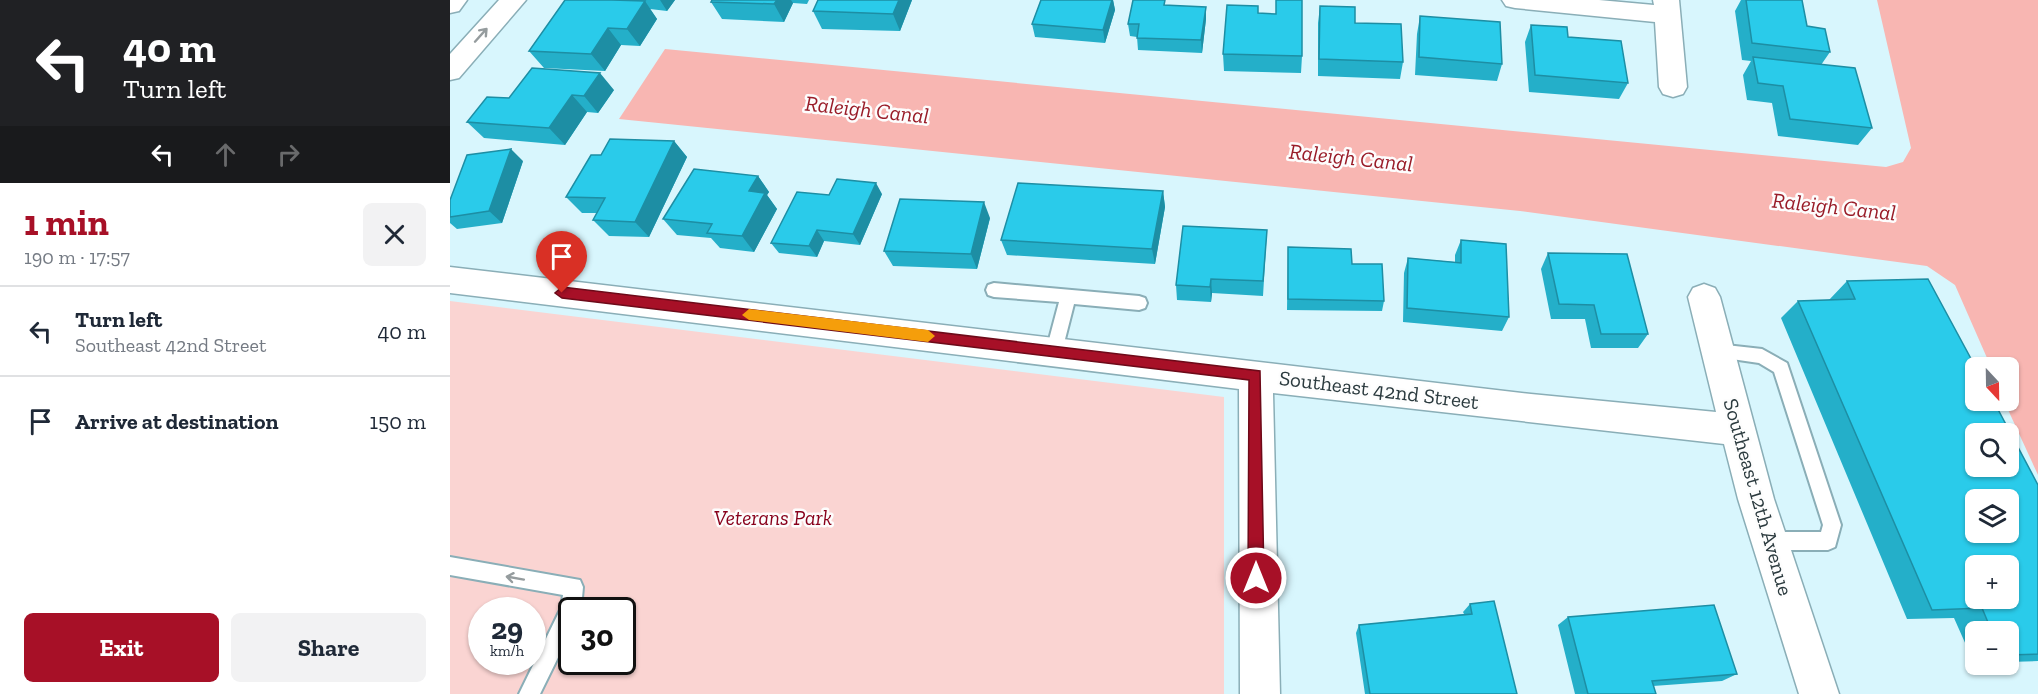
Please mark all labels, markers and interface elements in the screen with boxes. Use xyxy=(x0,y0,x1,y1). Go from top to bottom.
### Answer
text: 40 m xyxy=(123,22,216,73)
icon: left xyxy=(24,24,102,102)
one-way arrow xyxy=(474,28,488,43)
text: Turn left xyxy=(123,73,226,105)
water label: Raleigh Canal xyxy=(804,90,930,129)
icon: left xyxy=(146,138,179,171)
icon: ahead xyxy=(209,138,242,171)
icon: right xyxy=(272,138,305,171)
water label: Raleigh Canal xyxy=(1288,138,1414,177)
water label: Raleigh Canal xyxy=(1771,187,1897,226)
text: 1 min xyxy=(24,201,109,244)
button: close xyxy=(363,203,426,266)
pin xyxy=(536,231,587,293)
icon: arrive xyxy=(545,240,578,273)
text: 190 m · 17:57 xyxy=(24,245,130,269)
text: Turn left xyxy=(75,306,162,333)
icon: left xyxy=(24,315,57,348)
text: 40 m xyxy=(377,318,426,345)
text: Southeast 42nd Street xyxy=(75,333,266,357)
north arrow xyxy=(1965,357,2019,411)
map controls xyxy=(1965,357,2019,675)
street label: Southeast 42nd Street xyxy=(1278,365,1480,414)
street label: Southeast 12th Avenue xyxy=(1718,395,1799,598)
icon: arrive xyxy=(24,405,57,438)
text: Arrive at destination xyxy=(75,408,278,435)
text: 150 m xyxy=(370,408,426,435)
button: search xyxy=(1965,423,2019,477)
button: layers xyxy=(1965,489,2019,543)
park label: Veterans Park xyxy=(714,505,832,530)
position arrow xyxy=(1224,546,1288,610)
button: + xyxy=(1965,555,2019,609)
one-way arrow xyxy=(506,572,525,583)
speed limit sign: 30 xyxy=(558,597,636,675)
text: 29 xyxy=(491,611,523,647)
button: Exit xyxy=(24,613,219,682)
button: Share xyxy=(231,613,426,682)
button: − xyxy=(1965,621,2019,675)
text: km/h xyxy=(490,642,524,660)

